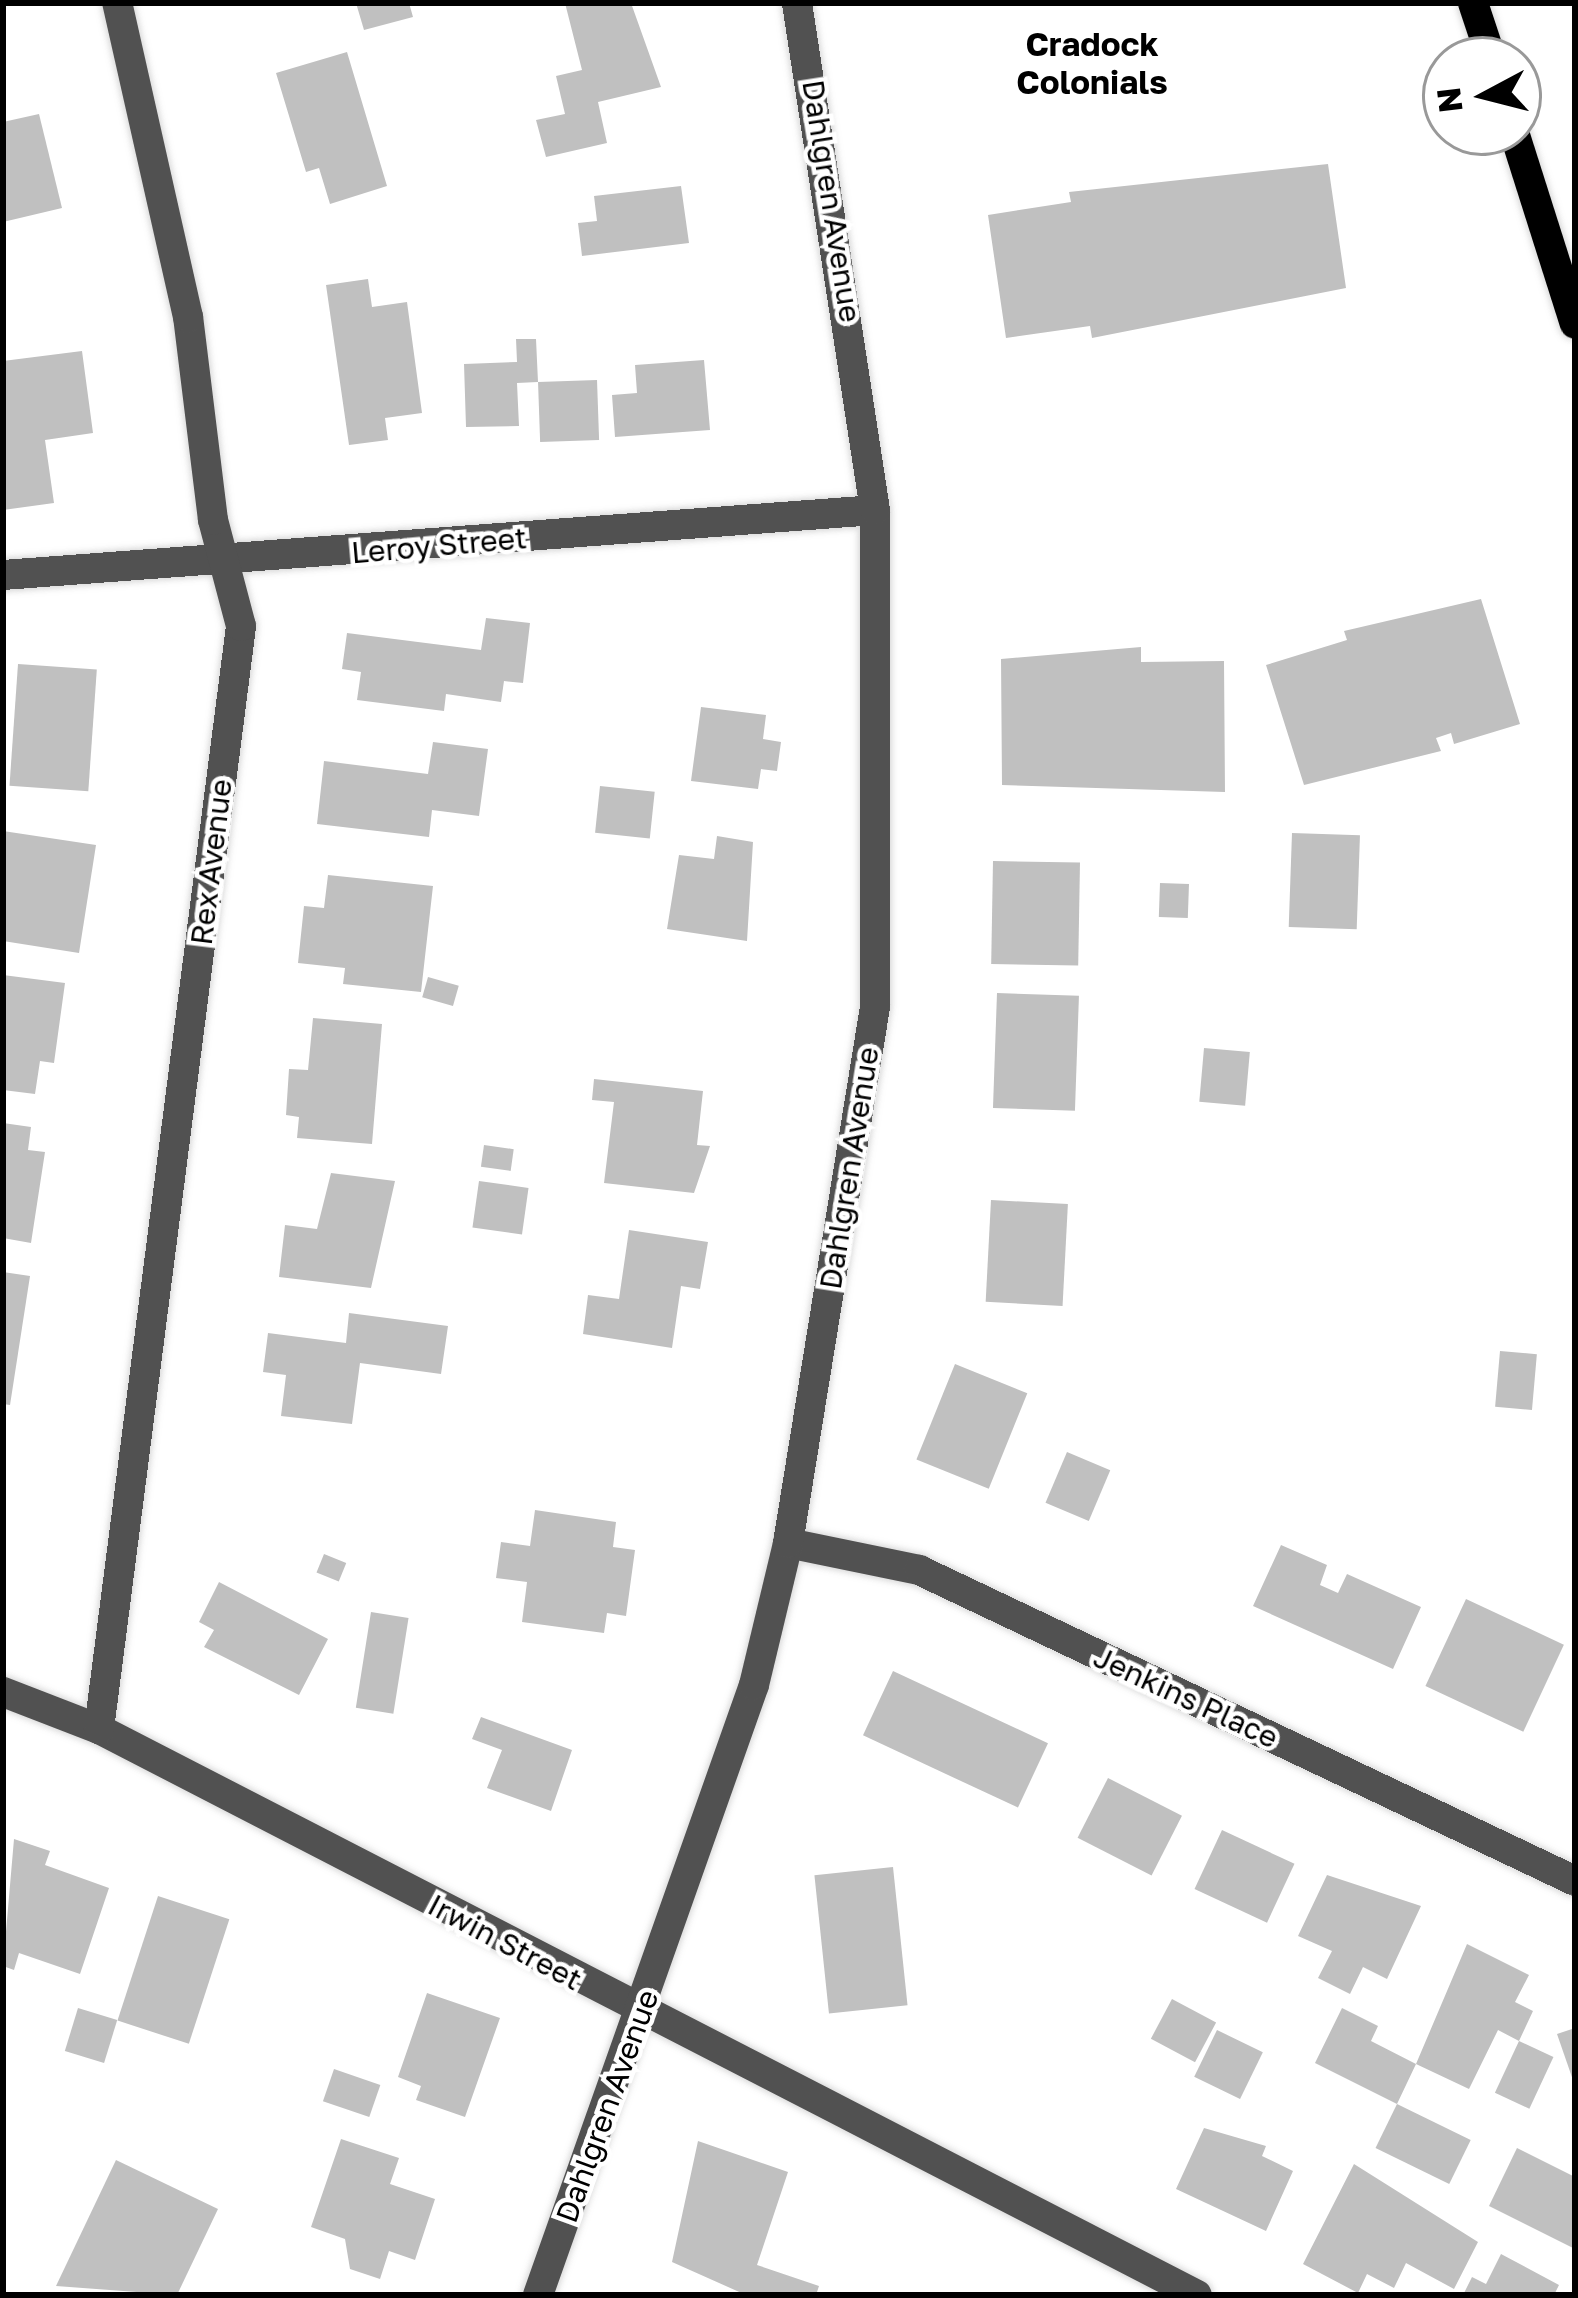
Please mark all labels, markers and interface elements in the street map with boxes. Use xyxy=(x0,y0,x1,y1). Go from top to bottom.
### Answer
district label: Cradock Colonials xyxy=(1016,24,1168,102)
north arrow xyxy=(1422,36,1542,156)
street label: Dahlgren Avenue xyxy=(795,77,869,325)
text: N xyxy=(1428,85,1470,115)
street label: Leroy Street xyxy=(350,519,528,571)
street label: Rex Avenue xyxy=(183,777,239,947)
street label: Dahlgren Avenue xyxy=(812,1044,886,1292)
street label: Jenkins Place xyxy=(1088,1639,1284,1755)
street label: Irwin Street xyxy=(422,1886,588,1998)
street label: Dahlgren Avenue xyxy=(548,1985,666,2227)

